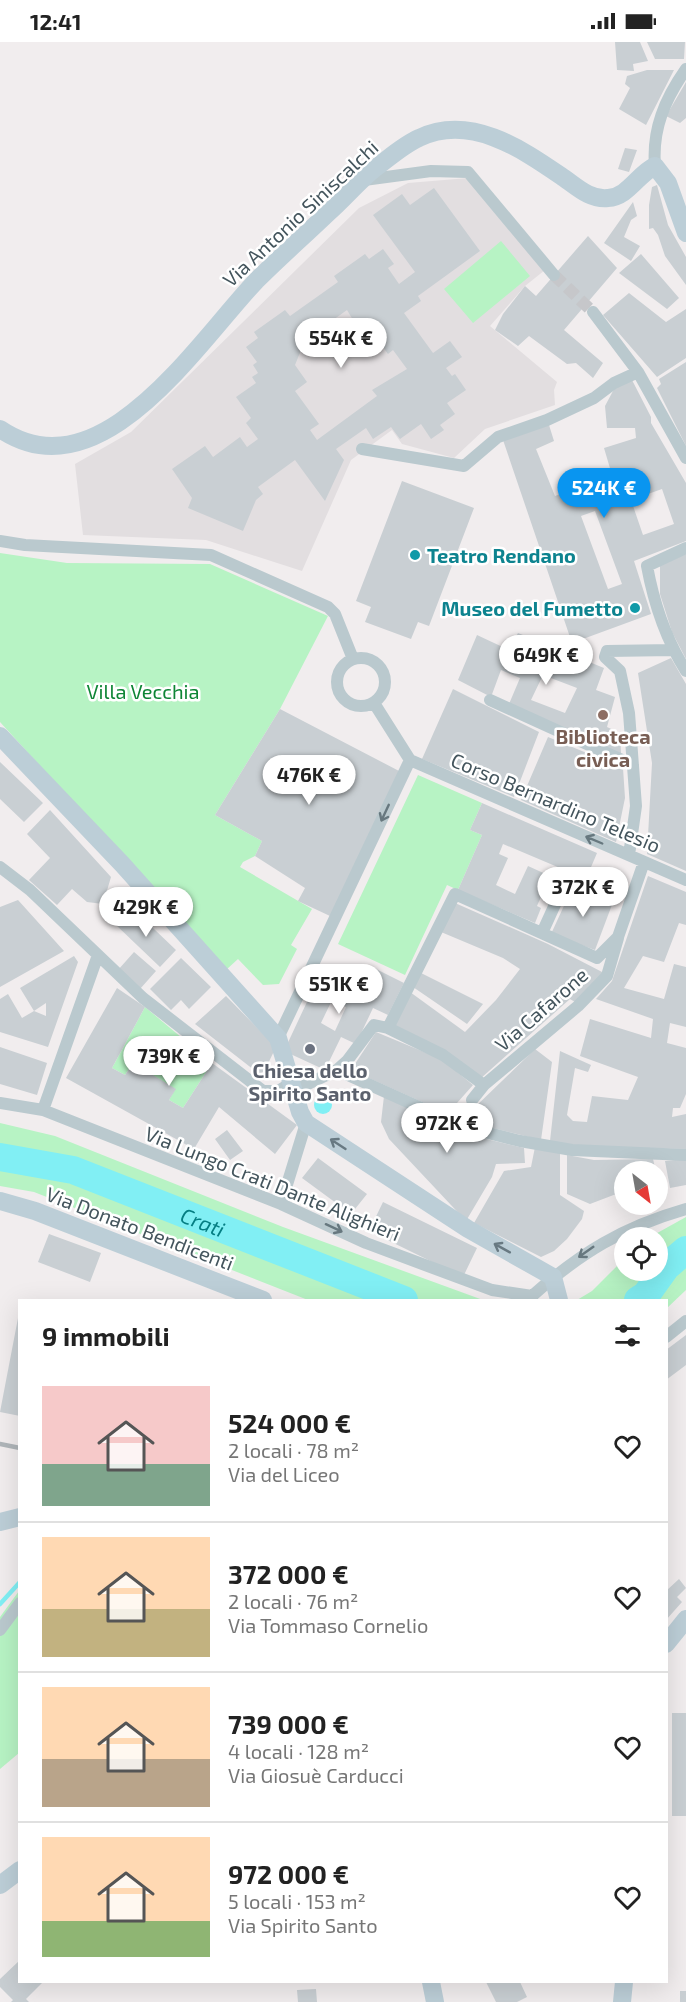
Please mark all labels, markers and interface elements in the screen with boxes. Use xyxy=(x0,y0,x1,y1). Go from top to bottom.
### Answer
text: 12:41 xyxy=(30,8,81,34)
street label: Via Antonio Siniscalchi xyxy=(217,135,383,291)
pin: 554K € xyxy=(292,318,390,369)
text: 554K € xyxy=(309,325,373,349)
pin: 524K € xyxy=(555,468,653,519)
text: 524K € xyxy=(571,475,637,499)
place label: Teatro Rendano xyxy=(427,543,576,567)
marker: Teatro Rendano xyxy=(408,548,422,562)
place label: Museo del Fumetto xyxy=(441,596,623,620)
marker: Museo del Fumetto xyxy=(628,601,642,615)
pin: 649K € xyxy=(497,635,595,686)
text: 649K € xyxy=(513,642,579,666)
park label: Villa Vecchia xyxy=(86,679,200,703)
marker: Biblioteca civica xyxy=(596,708,610,722)
place label: Biblioteca civica xyxy=(555,724,651,771)
street label: Corso Bernardino Telesio xyxy=(448,747,664,857)
pin: 476K € xyxy=(260,755,358,806)
text: 476K € xyxy=(277,762,341,786)
one-way arrow xyxy=(379,803,390,822)
one-way arrow xyxy=(585,833,603,844)
pin: 372K € xyxy=(534,867,632,918)
text: 372K € xyxy=(551,874,615,898)
pin: 429K € xyxy=(97,887,195,938)
text: 429K € xyxy=(113,894,179,918)
street label: Via Cafarone xyxy=(490,962,592,1056)
pin: 551K € xyxy=(290,964,388,1015)
text: 551K € xyxy=(309,971,369,995)
pin: 739K € xyxy=(120,1036,218,1087)
marker: Chiesa dello Spirito Santo xyxy=(303,1042,317,1056)
text: 739K € xyxy=(137,1043,201,1067)
place label: Chiesa dello Spirito Santo xyxy=(249,1058,371,1105)
pin: 972K € xyxy=(398,1103,496,1154)
text: 972K € xyxy=(415,1110,479,1134)
street label: Via Lungo Crati Dante Alighieri xyxy=(142,1121,404,1245)
one-way arrow xyxy=(330,1138,347,1150)
north arrow xyxy=(614,1161,668,1215)
map controls xyxy=(614,1161,668,1281)
street label: Via Donato Bendicenti xyxy=(43,1181,237,1275)
water label: Crati xyxy=(178,1202,230,1242)
one-way arrow xyxy=(324,1223,342,1235)
button: locate xyxy=(614,1227,668,1281)
one-way arrow xyxy=(494,1242,512,1253)
one-way arrow xyxy=(578,1246,594,1258)
icon: filters xyxy=(611,1319,644,1352)
text: 9 immobili xyxy=(42,1320,170,1351)
text: 524 000 € xyxy=(228,1407,351,1438)
icon: home xyxy=(90,1410,162,1482)
icon: heart xyxy=(611,1430,644,1463)
text: 2 locali · 78 m² xyxy=(228,1438,359,1462)
text: Via del Liceo xyxy=(228,1462,340,1486)
text: 372 000 € xyxy=(228,1558,349,1589)
icon: home xyxy=(90,1561,162,1633)
icon: heart xyxy=(611,1581,644,1614)
text: 2 locali · 76 m² xyxy=(228,1589,358,1613)
text: Via Tommaso Cornelio xyxy=(228,1613,428,1637)
text: 739 000 € xyxy=(228,1708,349,1739)
icon: home xyxy=(90,1711,162,1783)
icon: heart xyxy=(611,1731,644,1764)
text: 4 locali · 128 m² xyxy=(228,1739,369,1763)
text: Via Giosuè Carducci xyxy=(228,1763,404,1787)
text: 972 000 € xyxy=(228,1858,349,1889)
icon: home xyxy=(90,1861,162,1933)
icon: heart xyxy=(611,1881,644,1914)
text: 5 locali · 153 m² xyxy=(228,1889,366,1913)
text: Via Spirito Santo xyxy=(228,1913,378,1937)

